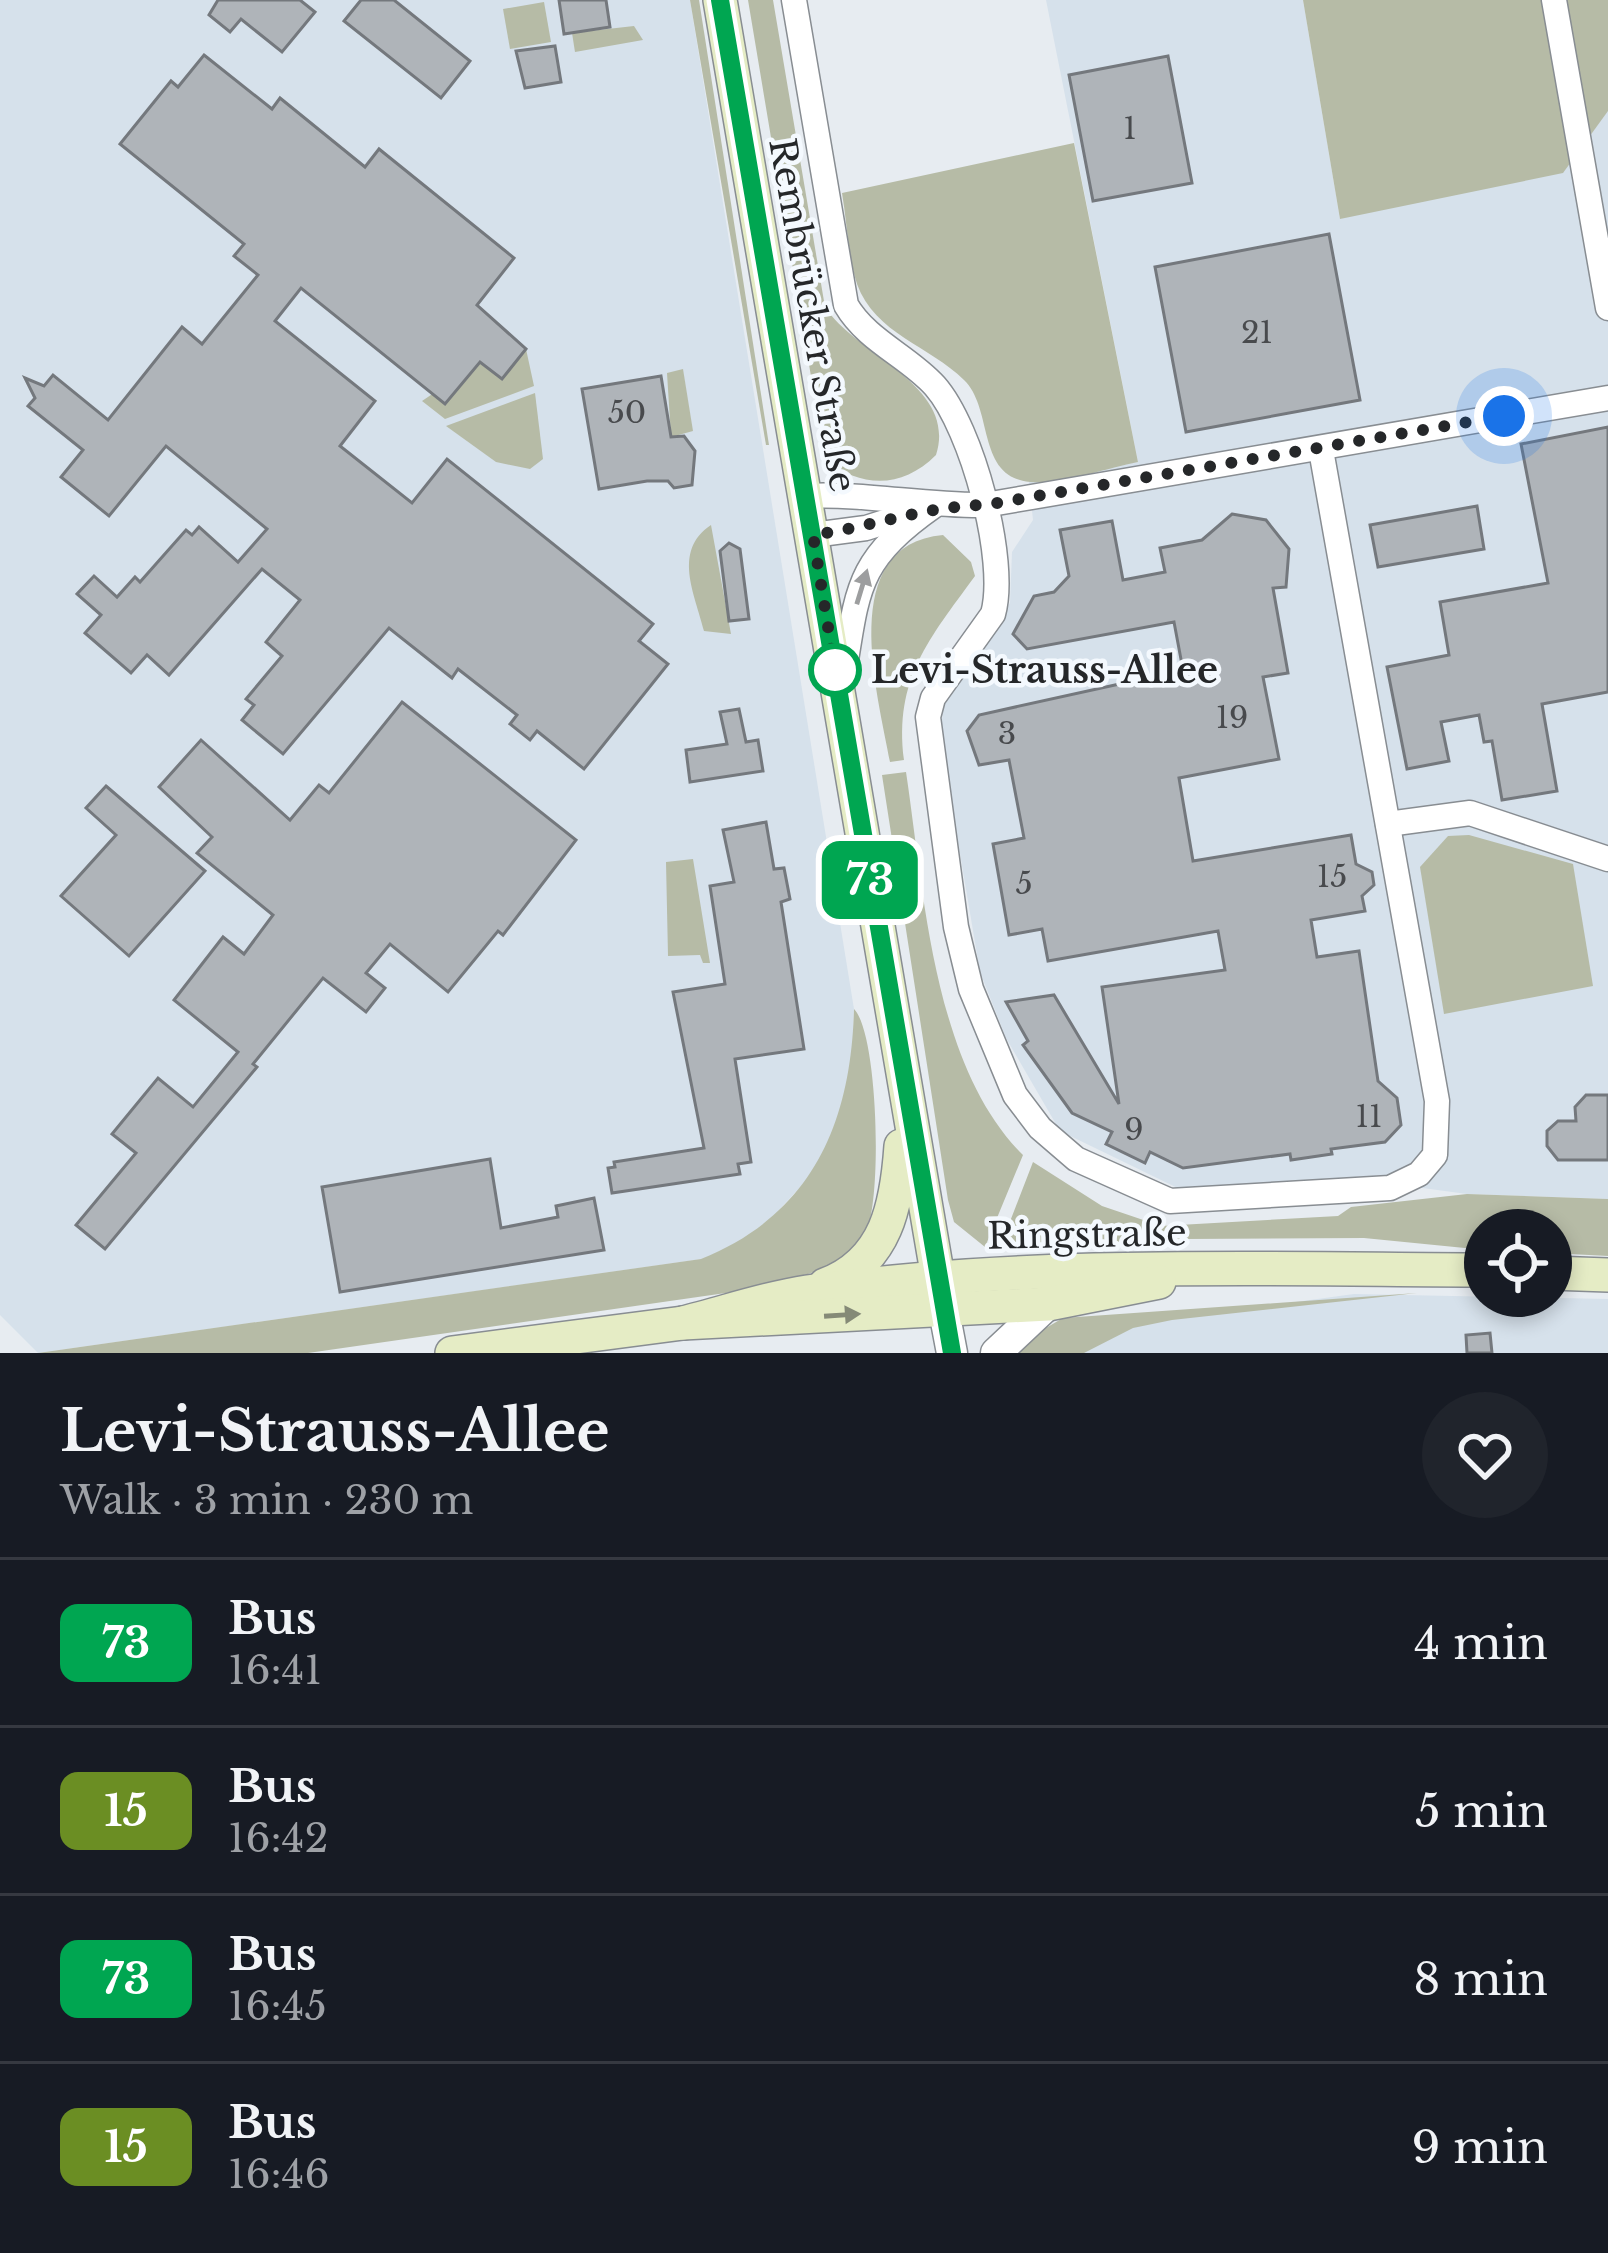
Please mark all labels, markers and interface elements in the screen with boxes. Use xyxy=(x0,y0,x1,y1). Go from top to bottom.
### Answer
house number: 1 xyxy=(1123,110,1137,147)
street label: Rembrücker Straße xyxy=(759,135,866,496)
house number: 21 xyxy=(1241,314,1273,351)
your location xyxy=(1474,386,1534,446)
house number: 50 xyxy=(608,394,646,431)
one-way arrow xyxy=(853,568,872,605)
marker: Levi-Strauss-Allee xyxy=(810,645,860,695)
place label: Levi-Strauss-Allee xyxy=(871,648,1218,693)
house number: 19 xyxy=(1216,699,1248,736)
house number: 3 xyxy=(998,715,1016,752)
line badge: 73 xyxy=(816,841,924,919)
text: 73 xyxy=(846,854,894,906)
house number: 15 xyxy=(1317,858,1347,895)
house number: 5 xyxy=(1015,865,1033,902)
house number: 11 xyxy=(1356,1098,1382,1135)
house number: 9 xyxy=(1124,1111,1144,1148)
map controls xyxy=(1464,1209,1572,1317)
button: locate xyxy=(1464,1209,1572,1317)
street label: Ringstraße xyxy=(987,1210,1187,1259)
one-way arrow xyxy=(824,1306,861,1325)
button: heart xyxy=(1422,1392,1548,1518)
text: Levi-Strauss-Allee xyxy=(60,1396,610,1466)
text: Walk · 3 min · 230 m xyxy=(60,1476,473,1525)
text: Bus xyxy=(228,1590,316,1646)
text: 4 min xyxy=(1414,1615,1548,1671)
text: 73 xyxy=(102,1617,150,1669)
text: 16:41 xyxy=(228,1646,322,1695)
text: Bus xyxy=(228,1758,316,1814)
text: 5 min xyxy=(1415,1783,1548,1839)
text: 15 xyxy=(104,1785,148,1837)
text: 16:42 xyxy=(228,1814,328,1863)
text: Bus xyxy=(228,1926,316,1982)
text: 8 min xyxy=(1413,1951,1548,2007)
text: 73 xyxy=(102,1953,150,2005)
text: 16:45 xyxy=(228,1982,327,2031)
text: Bus xyxy=(228,2094,316,2150)
text: 9 min xyxy=(1412,2119,1548,2175)
text: 15 xyxy=(104,2121,148,2173)
text: 16:46 xyxy=(228,2150,329,2199)

